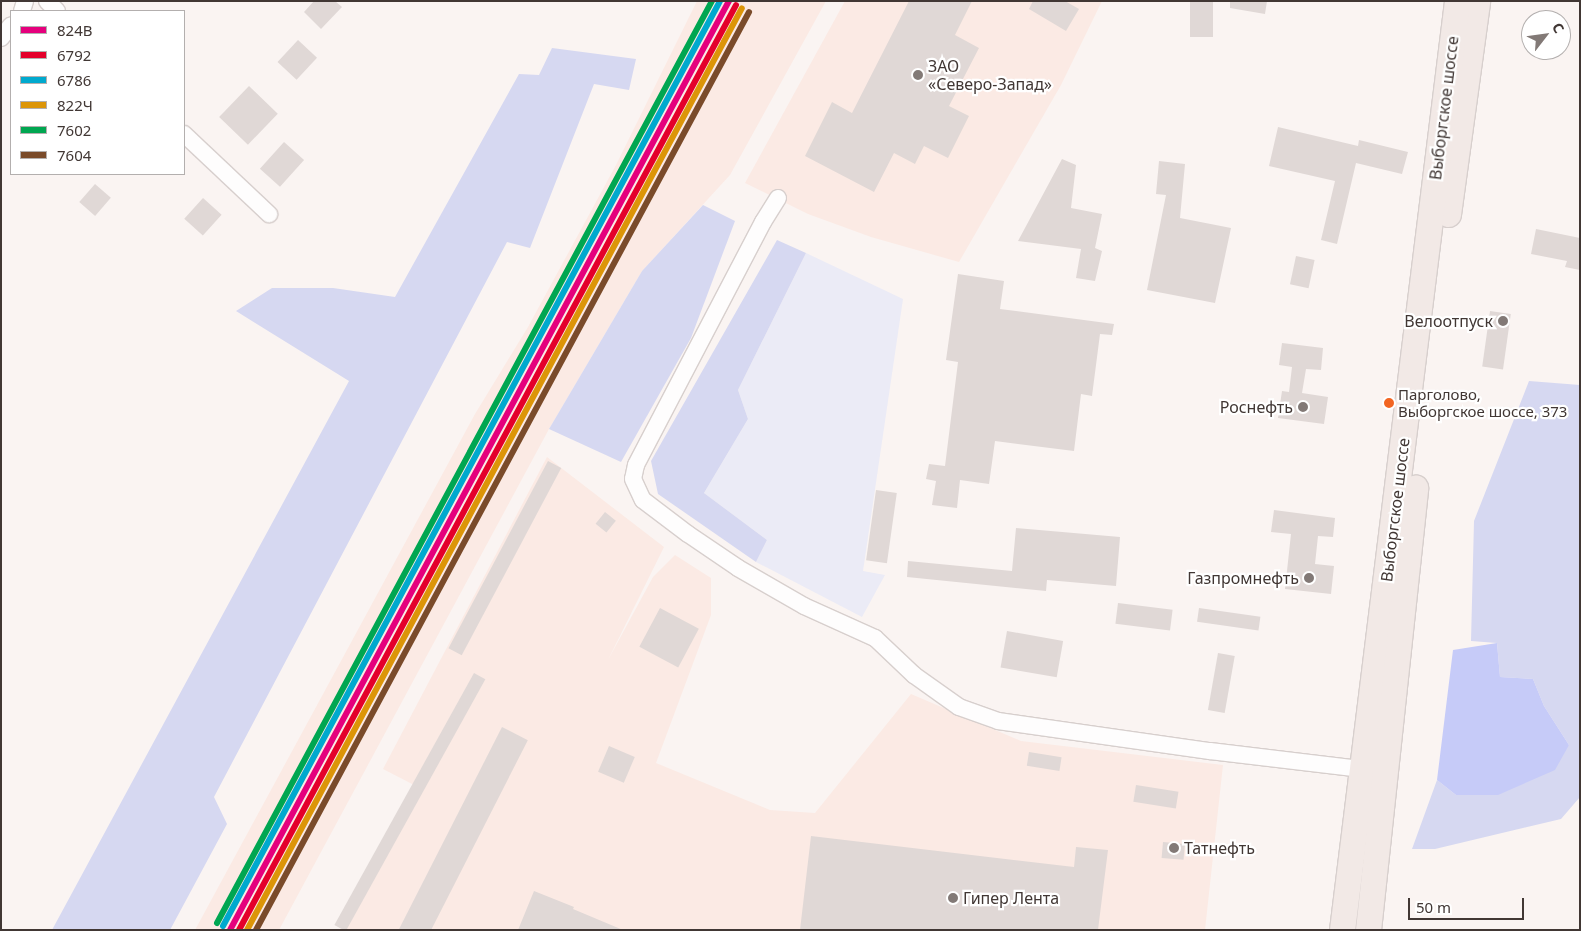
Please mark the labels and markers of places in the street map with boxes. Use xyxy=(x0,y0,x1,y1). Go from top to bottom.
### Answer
place label: ЗАО «Северо-Запад» xyxy=(928,56,1052,94)
marker: ЗАО «Северо-Запад» xyxy=(912,69,924,81)
place label: Велоотпуск xyxy=(1404,311,1493,331)
marker: Велоотпуск xyxy=(1497,315,1509,327)
place label: Парголово, Выборгское шоссе, 373 xyxy=(1398,385,1567,420)
place label: Роснефть xyxy=(1220,397,1293,417)
marker: Парголово, Выборгское шоссе, 373 xyxy=(1384,398,1394,408)
marker: Роснефть xyxy=(1297,401,1309,413)
place label: Газпромнефть xyxy=(1187,568,1299,588)
marker: Газпромнефть xyxy=(1303,572,1315,584)
place label: Татнефть xyxy=(1184,838,1255,858)
marker: Татнефть xyxy=(1168,842,1180,854)
place label: Гипер Лента xyxy=(963,888,1059,908)
marker: Гипер Лента xyxy=(947,892,959,904)

